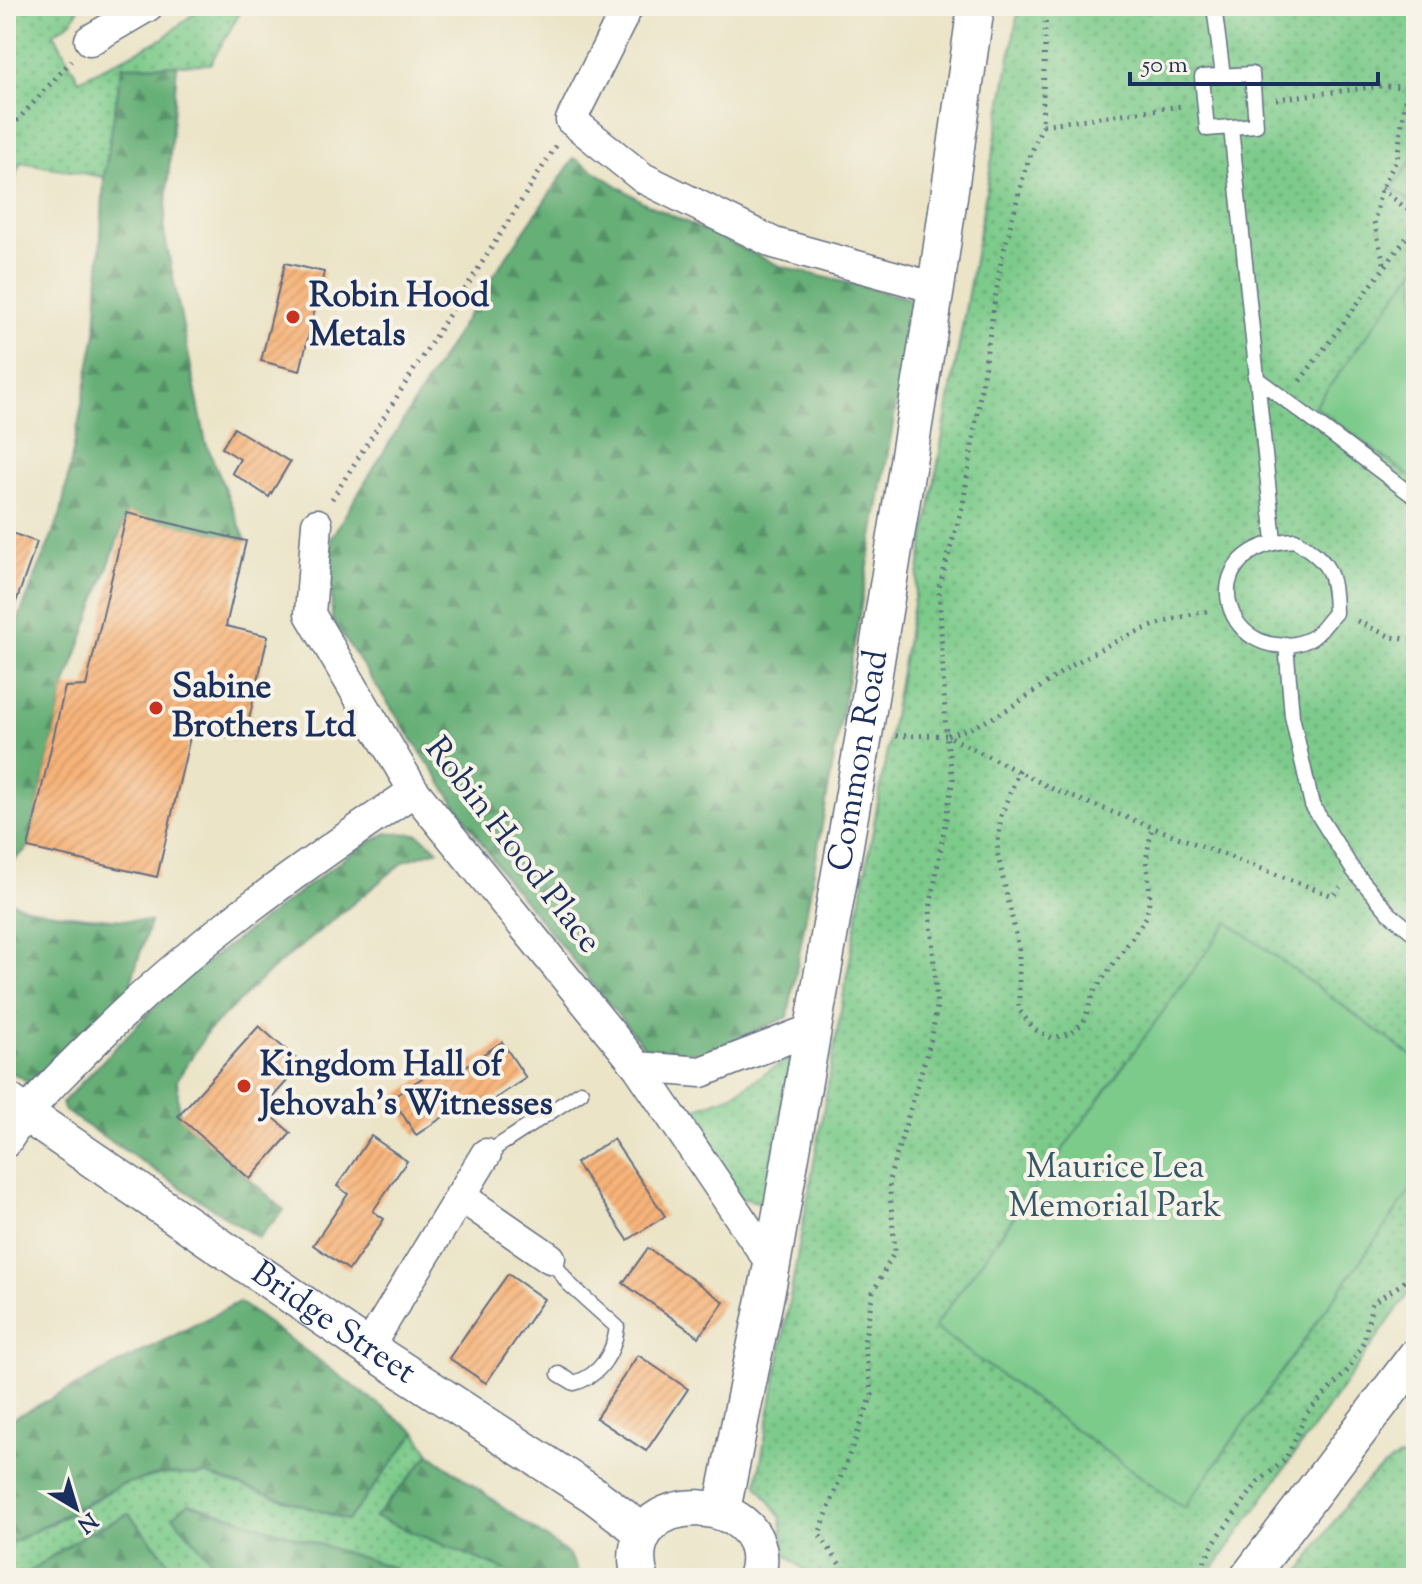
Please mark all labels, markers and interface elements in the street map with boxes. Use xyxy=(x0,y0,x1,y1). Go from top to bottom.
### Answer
scale bar xyxy=(1130,36,1378,86)
text: 50 m xyxy=(1140,49,1188,83)
place label: Robin Hood Metals xyxy=(309,273,490,361)
marker: Robin Hood Metals xyxy=(284,308,302,326)
street label: Common Road xyxy=(816,646,902,875)
place label: Sabine Brothers Ltd xyxy=(172,664,357,752)
marker: Sabine Brothers Ltd xyxy=(147,699,165,717)
street label: Robin Hood Place xyxy=(412,727,612,965)
place label: Kingdom Hall of Jehovah's Witnesses xyxy=(257,1042,553,1130)
marker: Kingdom Hall of Jehovah's Witnesses xyxy=(235,1077,253,1095)
park label: Maurice Lea Memorial Park xyxy=(1009,1144,1221,1232)
street label: Bridge Street xyxy=(240,1250,425,1397)
north arrow xyxy=(36,1468,116,1548)
text: N xyxy=(69,1503,103,1540)

